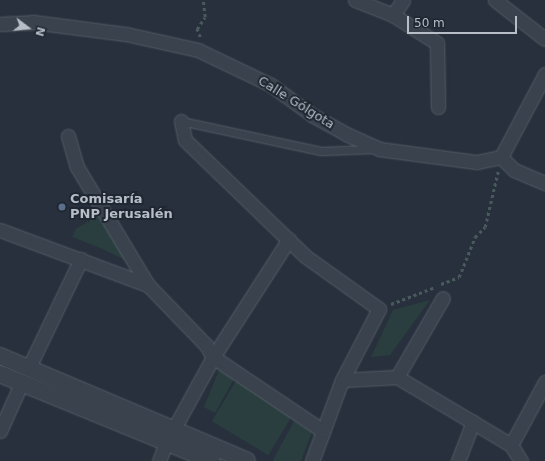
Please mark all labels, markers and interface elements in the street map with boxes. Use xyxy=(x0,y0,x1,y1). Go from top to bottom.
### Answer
north arrow xyxy=(8,8,48,48)
scale bar xyxy=(409,8,519,34)
text: 50 m xyxy=(414,16,445,30)
text: N xyxy=(32,25,48,38)
street label: Calle Gólgota xyxy=(255,73,337,133)
place label: Comisaría PNP Jerusalén xyxy=(70,192,173,223)
marker: Comisaría PNP Jerusalén xyxy=(57,202,67,212)

